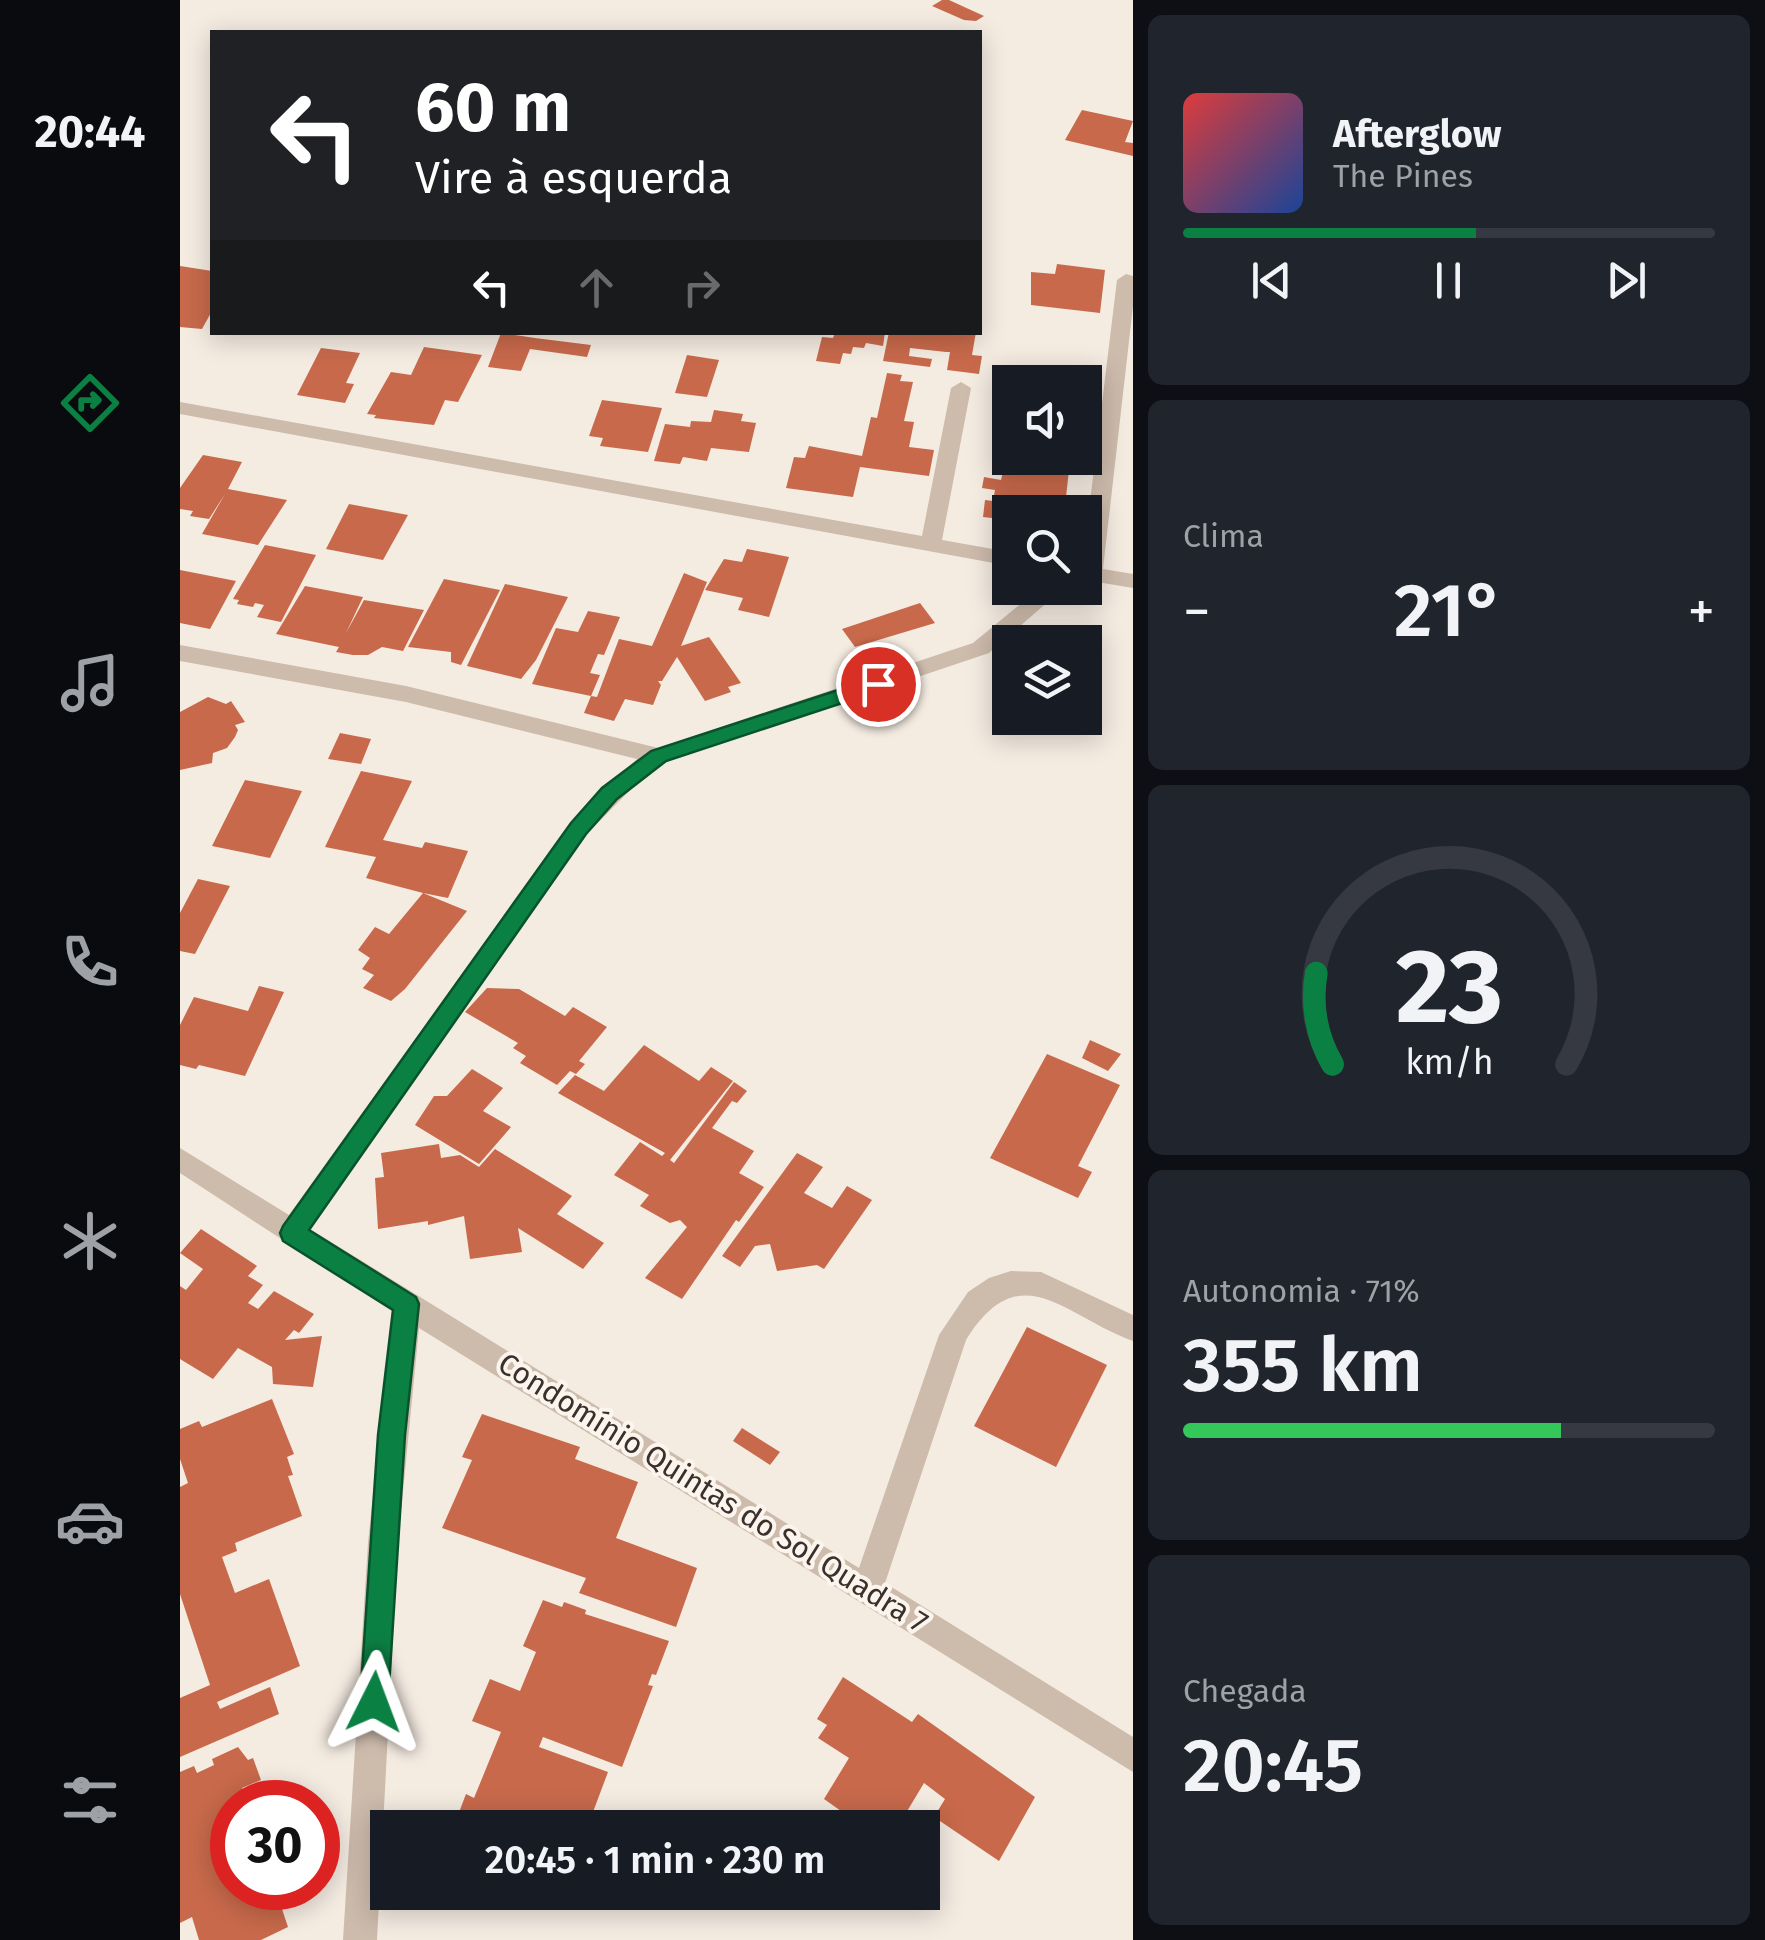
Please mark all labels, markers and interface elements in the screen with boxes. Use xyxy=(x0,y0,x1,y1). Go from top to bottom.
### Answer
text: 60 m xyxy=(415,66,571,150)
icon: left xyxy=(250,70,380,200)
text: 20:44 xyxy=(34,105,146,159)
text: Afterglow xyxy=(1333,111,1501,157)
text: Vire à esquerda xyxy=(415,151,732,205)
text: The Pines xyxy=(1333,157,1473,195)
icon: previous xyxy=(1244,253,1299,308)
icon: pause xyxy=(1421,253,1476,308)
icon: next xyxy=(1599,253,1654,308)
icon: left xyxy=(464,260,519,315)
icon: ahead xyxy=(569,260,624,315)
icon: right xyxy=(674,260,729,315)
map controls xyxy=(992,365,1102,735)
button: sound xyxy=(992,365,1102,475)
icon: directions xyxy=(55,368,125,438)
button: search xyxy=(992,495,1102,605)
text: Clima xyxy=(1183,517,1264,555)
text: 21° xyxy=(1394,566,1504,656)
text: − xyxy=(1183,579,1211,645)
text: + xyxy=(1688,579,1715,645)
button: layers xyxy=(992,625,1102,735)
pin xyxy=(836,642,921,727)
icon: music xyxy=(55,648,125,718)
icon: arrive xyxy=(851,657,906,712)
text: 23 xyxy=(1395,925,1503,1050)
icon: phone xyxy=(55,927,125,997)
text: km/h xyxy=(1405,1041,1493,1083)
icon: climate xyxy=(55,1206,125,1276)
text: Autonomia · 71% xyxy=(1183,1272,1420,1310)
text: 355 km xyxy=(1183,1321,1423,1411)
street label: Condomínio Quintas do Sol Quadra 7 xyxy=(492,1345,934,1641)
icon: car xyxy=(55,1486,125,1556)
position arrow xyxy=(322,1650,426,1754)
text: Chegada xyxy=(1183,1672,1307,1710)
text: 20:45 xyxy=(1183,1721,1363,1811)
icon: filters xyxy=(55,1765,125,1835)
speed limit sign: 30 xyxy=(210,1780,340,1910)
text: 20:45 · 1 min · 230 m xyxy=(485,1837,825,1883)

